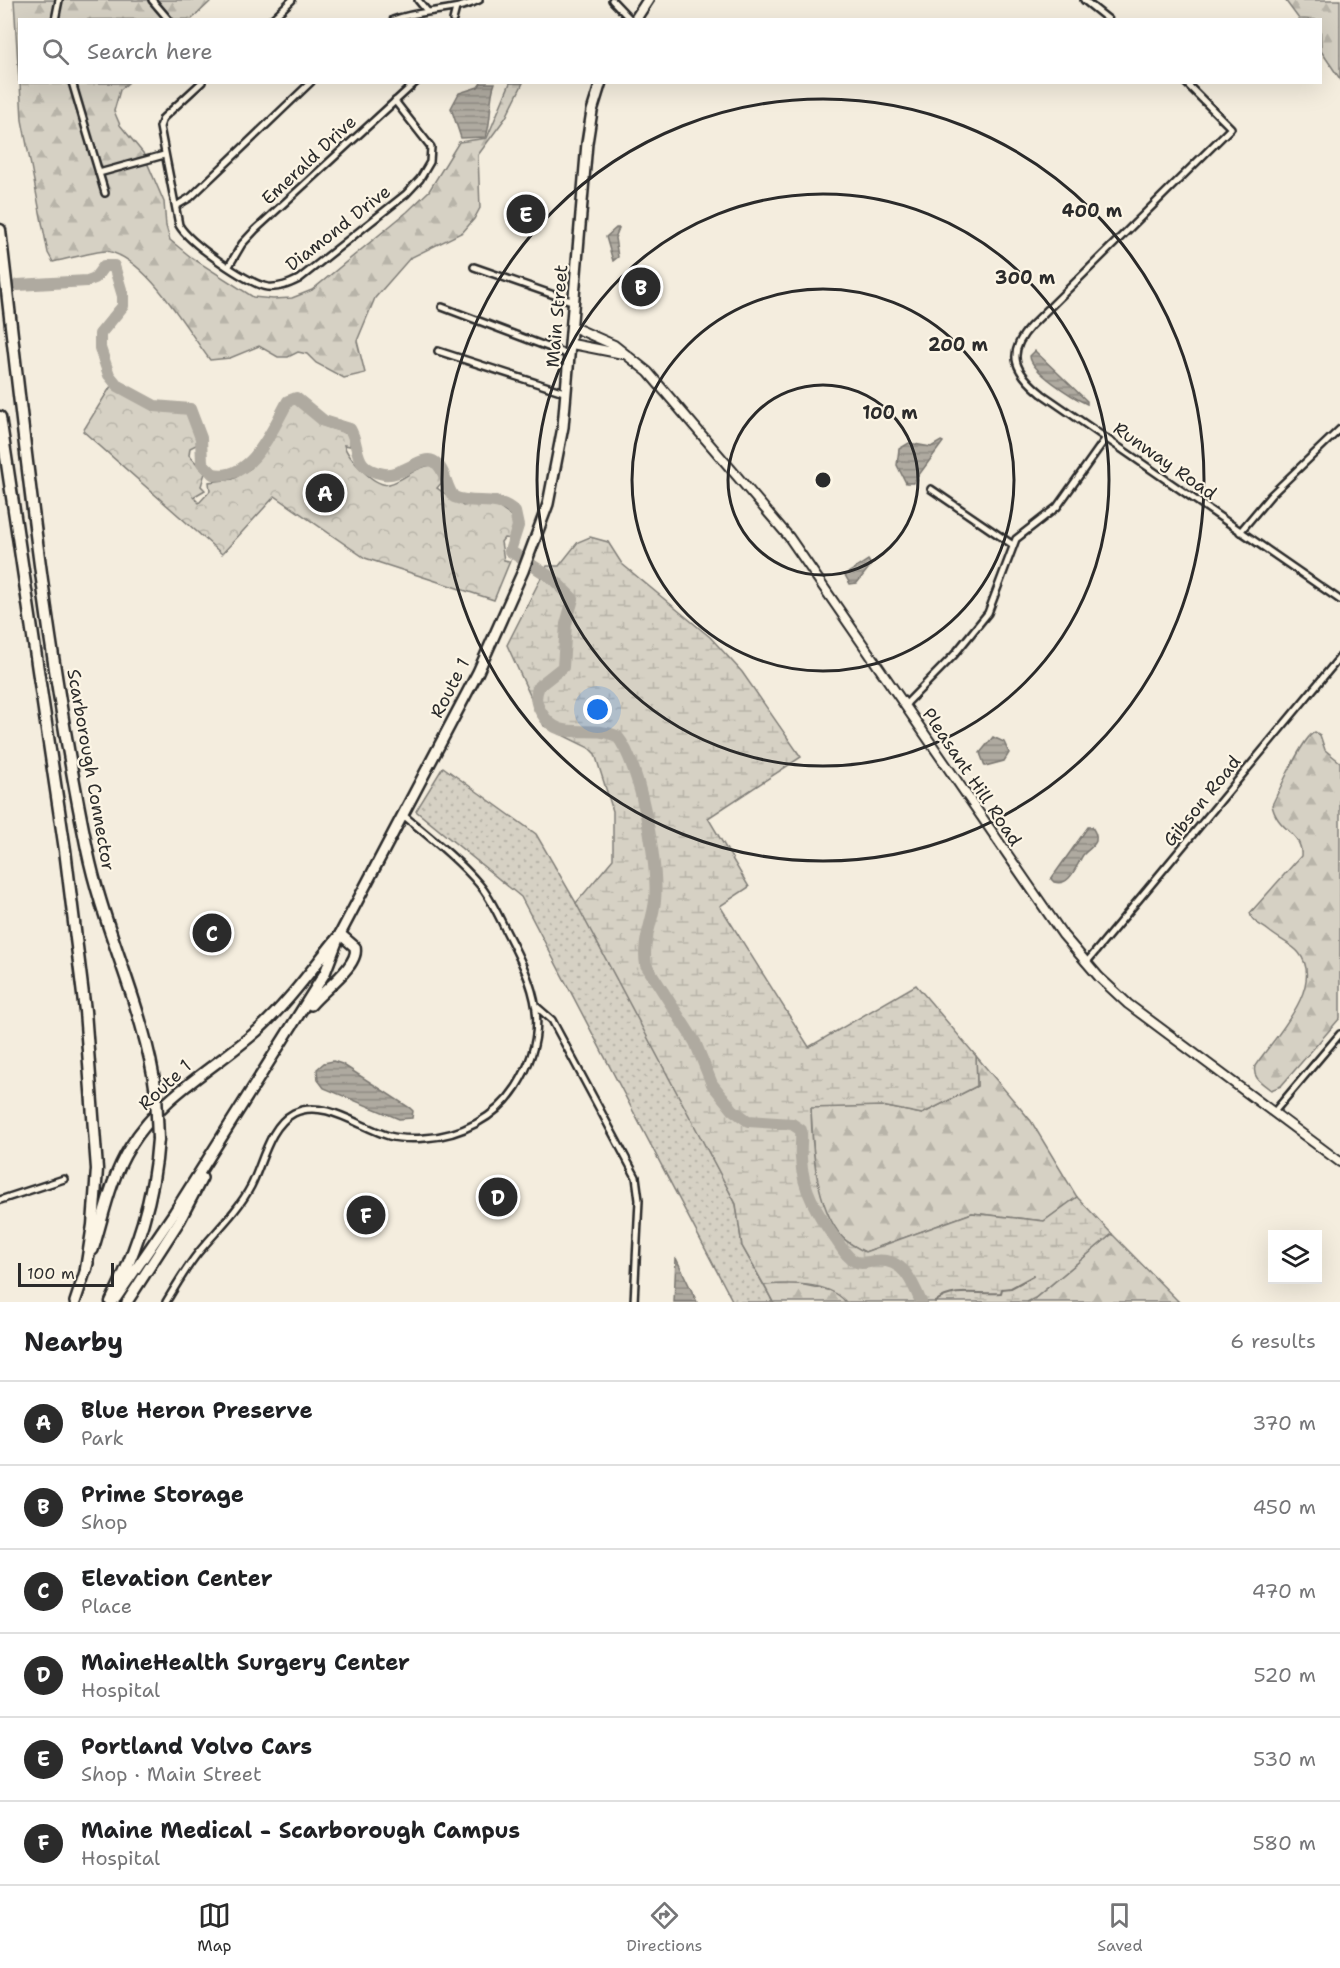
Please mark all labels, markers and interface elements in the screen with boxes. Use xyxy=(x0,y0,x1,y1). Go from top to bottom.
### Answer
search box xyxy=(18,18,1322,84)
icon: search xyxy=(39,35,72,68)
text: Search here xyxy=(87,37,213,66)
street label: Emerald Drive xyxy=(256,110,362,210)
street label: Diamond Drive xyxy=(281,179,395,277)
pin: E xyxy=(506,192,546,236)
text: 400 m xyxy=(1062,199,1123,223)
street label: Main Street xyxy=(541,263,573,368)
pin: B xyxy=(622,264,660,310)
text: 300 m xyxy=(995,266,1056,290)
text: 200 m xyxy=(928,333,989,357)
text: 100 m xyxy=(862,401,918,425)
street label: Runway Road xyxy=(1109,416,1221,506)
pin: A xyxy=(306,470,344,516)
centre of rings xyxy=(813,470,833,490)
street label: Route 1 xyxy=(425,654,475,722)
street label: Scarborough Connector xyxy=(61,667,121,873)
your location xyxy=(583,695,612,724)
street label: Pleasant Hill Road xyxy=(917,703,1027,851)
street label: Gibson Road xyxy=(1158,750,1246,852)
pin: C xyxy=(192,910,232,956)
street label: Route 1 xyxy=(133,1054,197,1116)
pin: D xyxy=(478,1174,518,1220)
pin: F xyxy=(346,1192,386,1238)
map controls xyxy=(1268,1230,1322,1284)
button: layers xyxy=(1268,1230,1322,1284)
scale bar xyxy=(18,1260,114,1288)
text: 100 m xyxy=(27,1263,75,1284)
text: Nearby xyxy=(24,1324,123,1359)
text: 6 results xyxy=(1230,1328,1316,1354)
text: Blue Heron Preserve xyxy=(81,1396,313,1425)
text: A xyxy=(36,1410,51,1436)
text: 370 m xyxy=(1252,1410,1316,1436)
text: Park xyxy=(81,1425,124,1451)
text: Prime Storage xyxy=(81,1480,244,1509)
text: B xyxy=(37,1494,50,1520)
text: 450 m xyxy=(1252,1494,1316,1520)
text: Shop xyxy=(81,1509,128,1535)
text: Elevation Center xyxy=(81,1564,273,1593)
text: C xyxy=(37,1578,50,1604)
text: 470 m xyxy=(1252,1578,1316,1604)
text: Place xyxy=(81,1593,132,1619)
text: MaineHealth Surgery Center xyxy=(81,1648,410,1677)
text: D xyxy=(36,1662,51,1688)
text: 520 m xyxy=(1253,1662,1316,1688)
text: Hospital xyxy=(81,1677,160,1703)
text: Portland Volvo Cars xyxy=(81,1732,312,1761)
text: E xyxy=(37,1746,50,1772)
text: 530 m xyxy=(1253,1746,1316,1772)
text: Shop · Main Street xyxy=(81,1761,262,1787)
text: Maine Medical - Scarborough Campus xyxy=(81,1816,520,1845)
text: F xyxy=(38,1830,49,1856)
text: 580 m xyxy=(1253,1830,1316,1856)
text: Hospital xyxy=(81,1845,160,1871)
tab: Map xyxy=(197,1899,232,1956)
tab: Directions xyxy=(626,1899,703,1956)
tab: Saved xyxy=(1097,1899,1143,1956)

